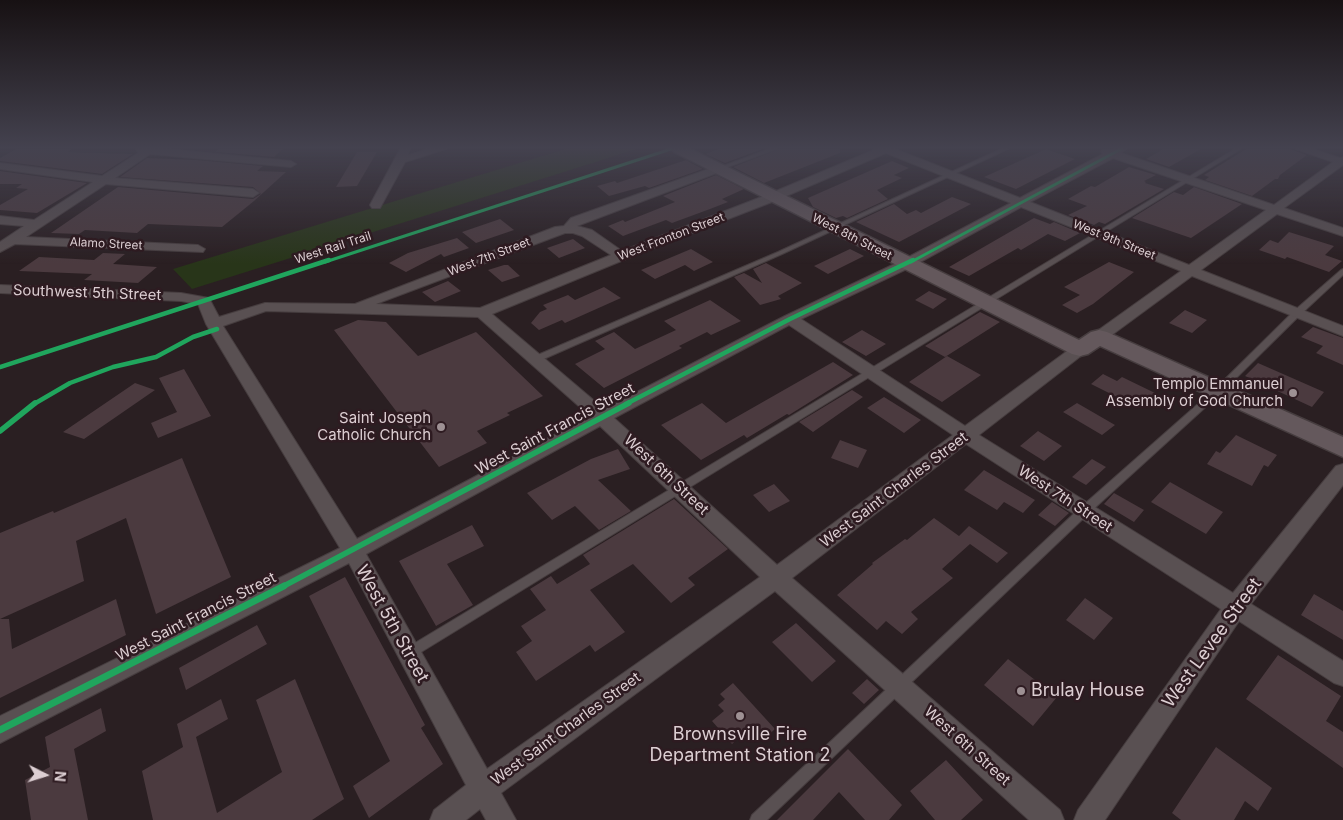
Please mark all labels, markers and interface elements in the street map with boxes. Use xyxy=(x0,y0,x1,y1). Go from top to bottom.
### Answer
street label: West Fronton Street xyxy=(616,210,726,264)
street label: West 8th Street xyxy=(810,211,894,263)
street label: West 9th Street xyxy=(1071,217,1157,263)
street label: West Rail Trail xyxy=(293,229,373,267)
street label: Alamo Street xyxy=(69,235,143,253)
street label: West 7th Street xyxy=(446,235,532,279)
street label: Southwest 5th Street xyxy=(12,281,162,305)
place label: Templo Emmanuel Assembly of God Church xyxy=(1106,375,1283,410)
street label: West Saint Francis Street xyxy=(472,379,638,479)
marker: Templo Emmanuel Assembly of God Church xyxy=(1287,387,1299,399)
place label: Saint Joseph Catholic Church xyxy=(317,409,431,444)
marker: Saint Joseph Catholic Church xyxy=(435,421,447,433)
street label: West Saint Charles Street xyxy=(817,429,971,551)
street label: West 6th Street xyxy=(620,431,712,519)
street label: West 7th Street xyxy=(1015,462,1115,536)
street label: West 5th Street xyxy=(351,561,433,687)
street label: West Saint Francis Street xyxy=(113,569,279,665)
street label: West Levee Street xyxy=(1158,574,1266,712)
street label: West Saint Charles Street xyxy=(488,669,644,789)
place label: Brulay House xyxy=(1031,680,1144,702)
marker: Brulay House xyxy=(1015,685,1027,697)
street label: West 6th Street xyxy=(920,703,1014,789)
marker: Brownsville Fire Department Station 2 xyxy=(734,710,746,722)
place label: Brownsville Fire Department Station 2 xyxy=(650,724,830,766)
north arrow xyxy=(20,750,70,800)
text: N xyxy=(52,770,69,782)

